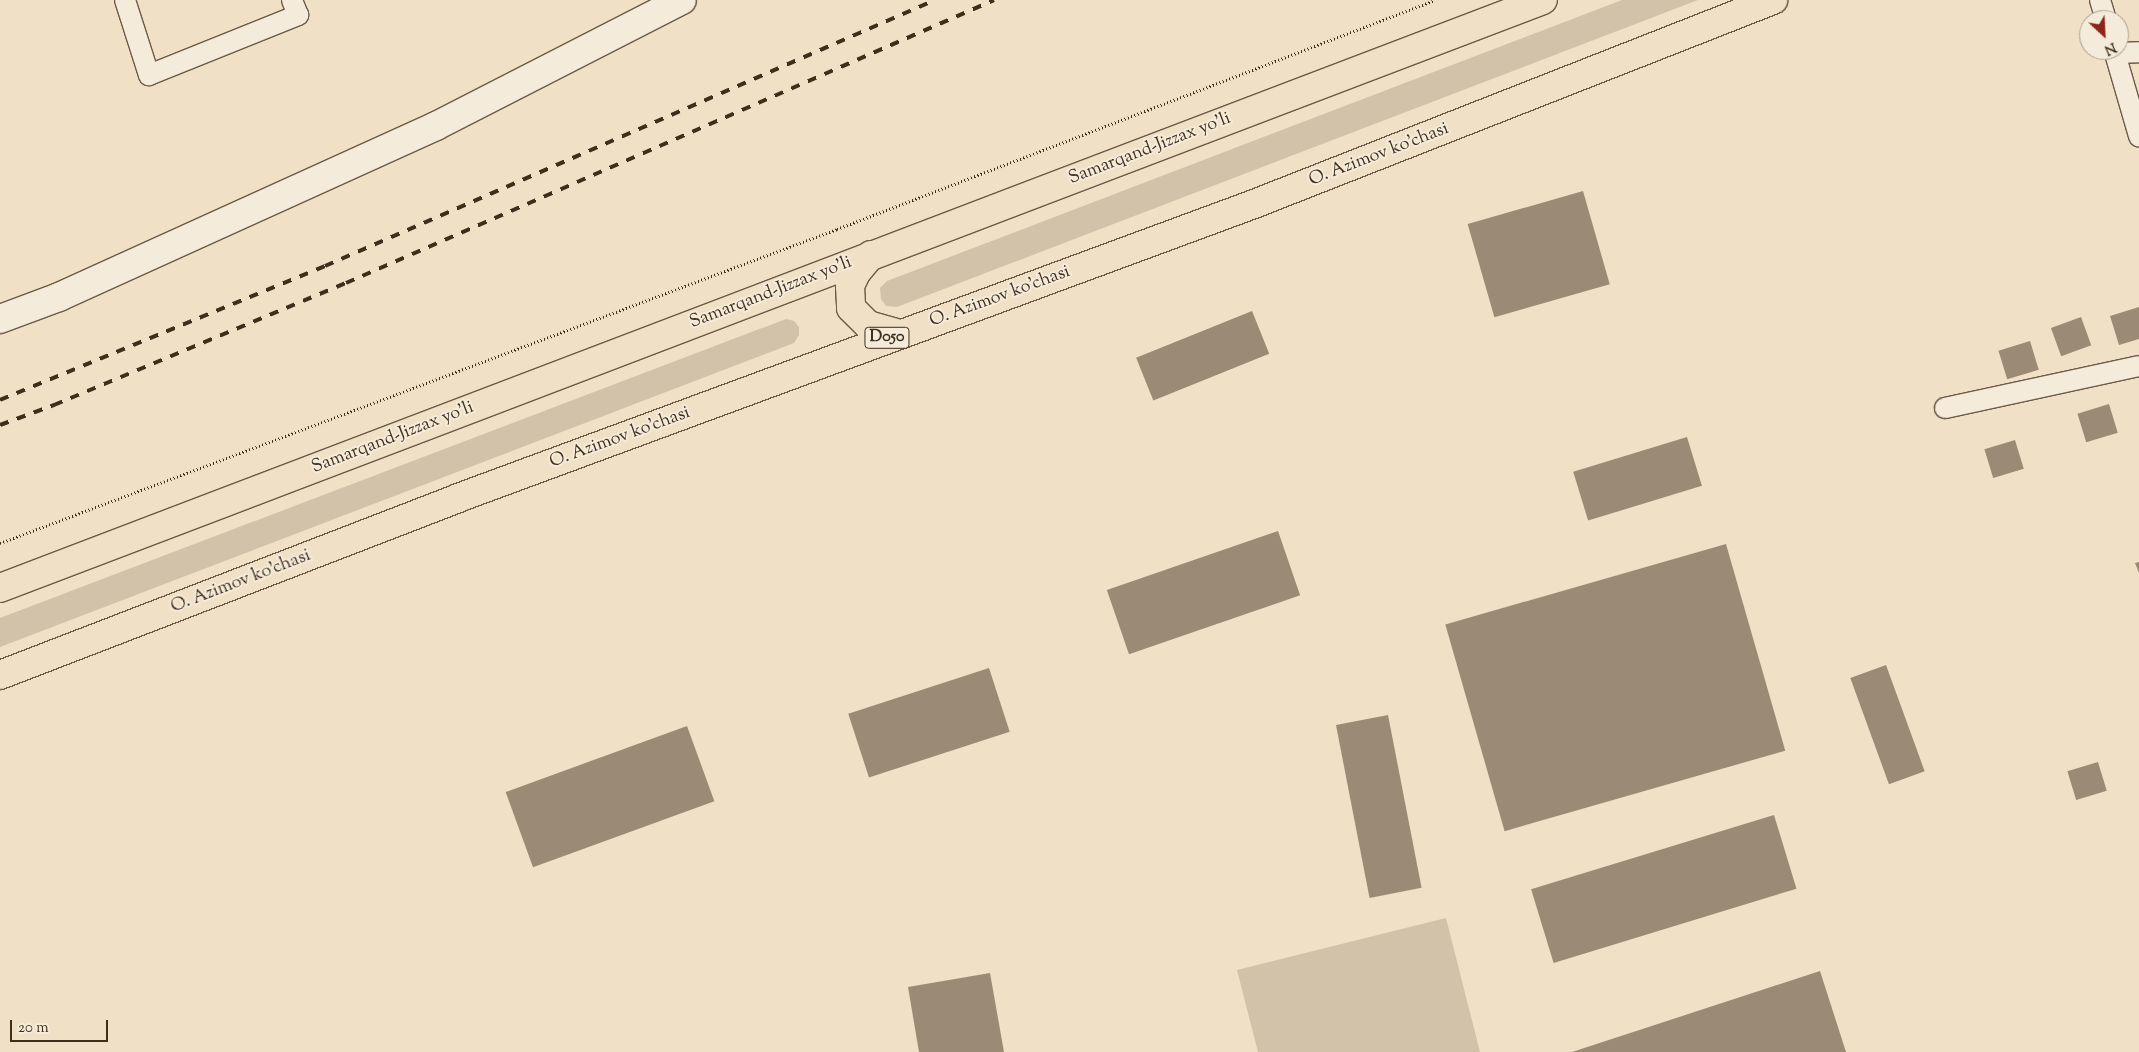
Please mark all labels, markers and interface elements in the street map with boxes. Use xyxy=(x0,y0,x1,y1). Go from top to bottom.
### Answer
north arrow xyxy=(2079,10,2129,60)
text: N xyxy=(2101,36,2119,59)
street label: Samarqand-Jizzax yo'li xyxy=(1066,108,1234,190)
street label: O. Azimov ko'chasi xyxy=(1306,118,1452,192)
street label: Samarqand-Jizzax yo'li xyxy=(687,252,855,334)
street label: O. Azimov ko'chasi xyxy=(927,262,1073,332)
road number: D050 xyxy=(863,324,911,352)
street label: Samarqand-Jizzax yo'li xyxy=(309,397,477,479)
street label: O. Azimov ko'chasi xyxy=(547,403,693,473)
street label: O. Azimov ko'chasi xyxy=(168,545,314,619)
scale bar xyxy=(12,1010,110,1042)
text: 20 m xyxy=(18,1018,49,1039)

